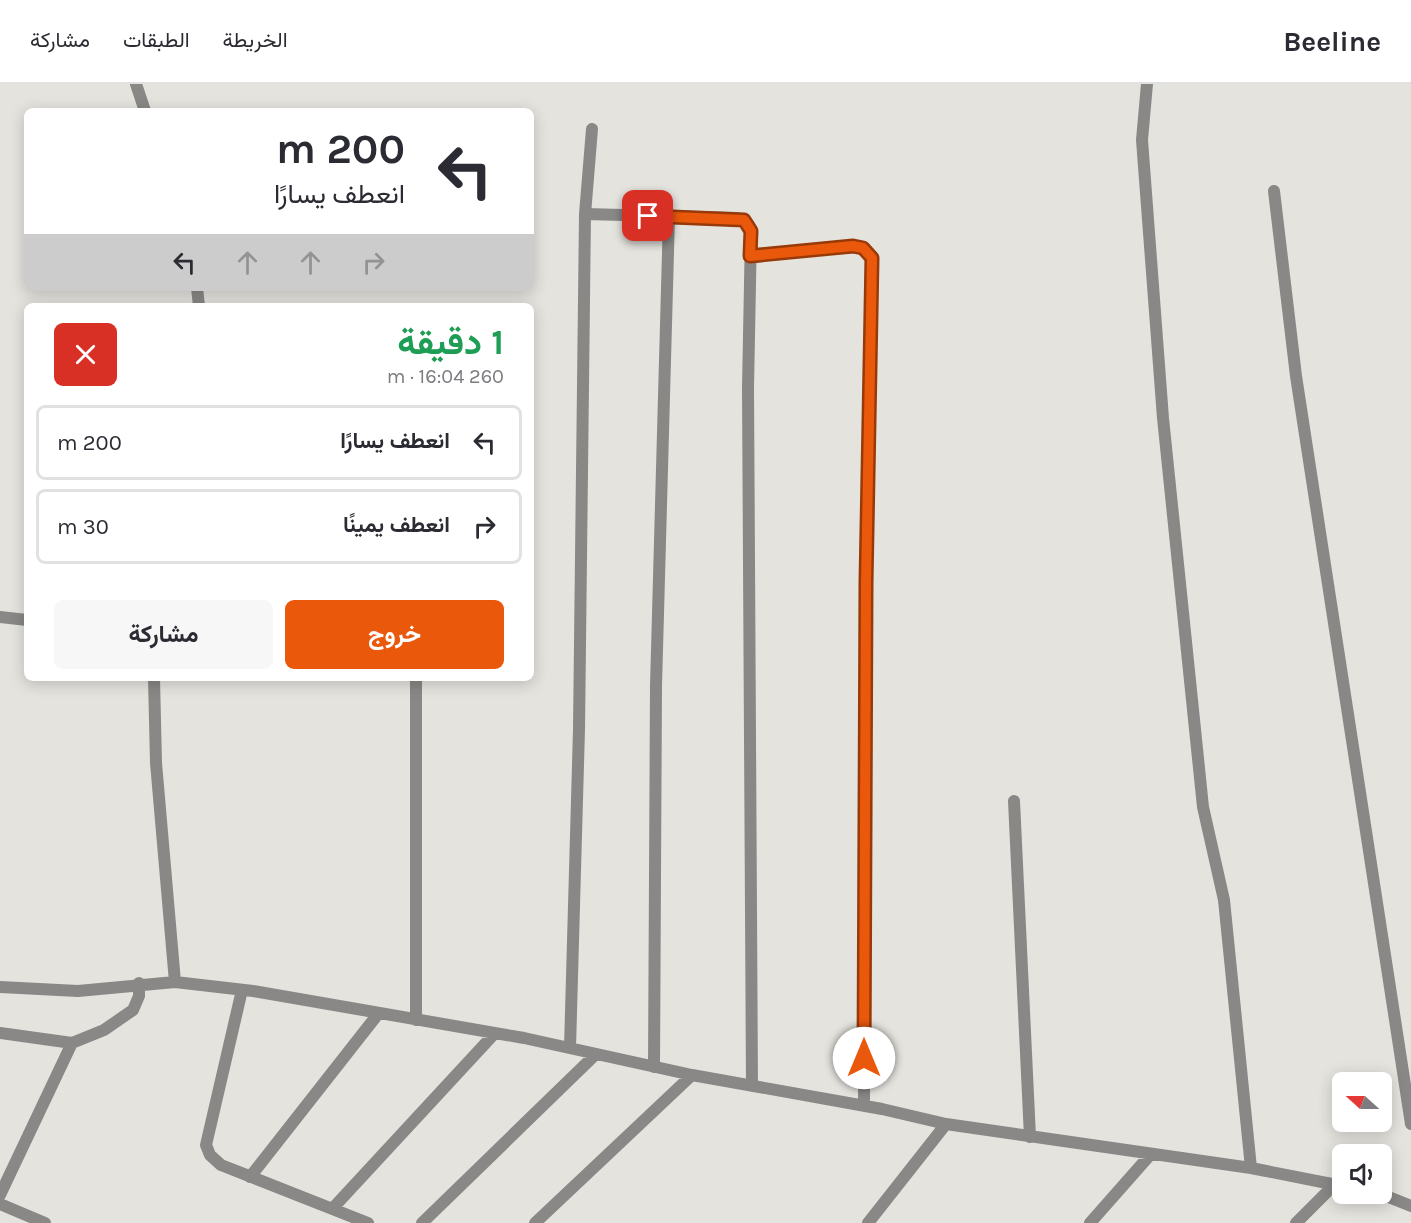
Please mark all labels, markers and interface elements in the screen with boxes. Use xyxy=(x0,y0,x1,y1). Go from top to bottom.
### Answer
text: Beeline xyxy=(1283,25,1381,58)
text: مشاركة xyxy=(30,28,90,52)
text: الطبقات xyxy=(123,28,190,52)
text: الخريطة xyxy=(223,28,288,52)
text: 200 m xyxy=(276,124,405,174)
icon: left xyxy=(426,132,504,210)
text: انعطف يسارًا xyxy=(274,178,405,210)
pin xyxy=(622,190,673,241)
icon: arrive xyxy=(631,199,664,232)
icon: left xyxy=(168,246,201,279)
icon: ahead xyxy=(231,246,264,279)
icon: ahead xyxy=(294,246,327,279)
icon: right xyxy=(357,246,390,279)
text: 1 دقيقة xyxy=(397,321,504,363)
button: close xyxy=(54,323,117,386)
text: 260 m · 16:04 xyxy=(387,365,504,388)
icon: left xyxy=(468,426,501,459)
text: انعطف يسارًا xyxy=(340,428,450,454)
text: 200 m xyxy=(57,430,122,456)
icon: right xyxy=(468,510,501,543)
text: انعطف يمينًا xyxy=(343,512,450,538)
text: 30 m xyxy=(57,514,109,540)
button: مشاركة xyxy=(54,600,273,669)
button: خروج xyxy=(285,600,504,669)
position arrow xyxy=(832,1026,896,1090)
north arrow xyxy=(1332,1072,1392,1132)
map controls xyxy=(1332,1072,1392,1204)
button: sound xyxy=(1332,1144,1392,1204)

